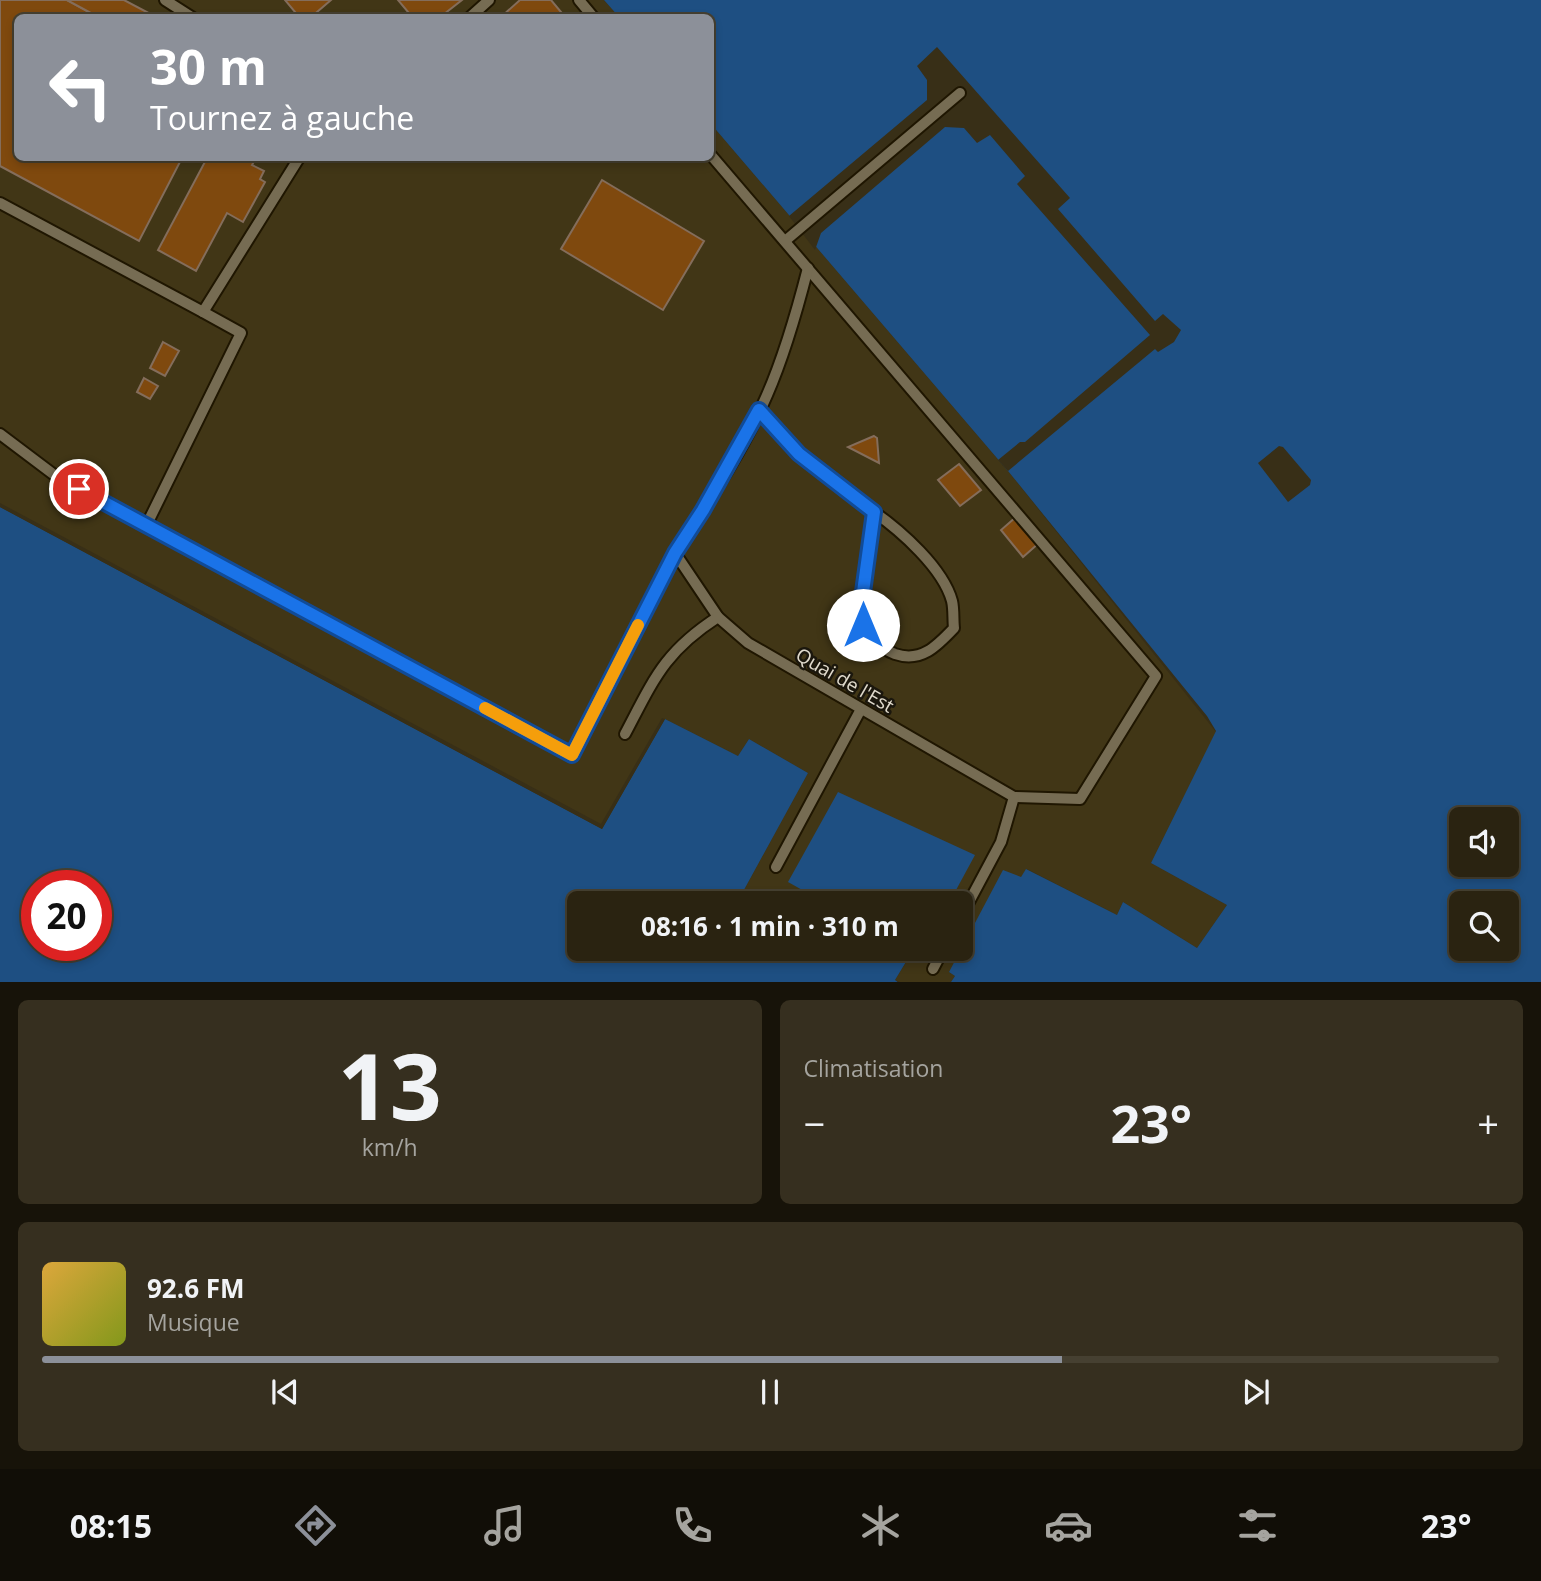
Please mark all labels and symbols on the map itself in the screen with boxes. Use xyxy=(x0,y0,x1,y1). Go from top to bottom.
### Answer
pin xyxy=(49,459,109,519)
position arrow xyxy=(826,588,900,662)
street label: Quai de l'Est xyxy=(791,641,899,719)
speed limit sign: 20 xyxy=(21,870,112,961)

